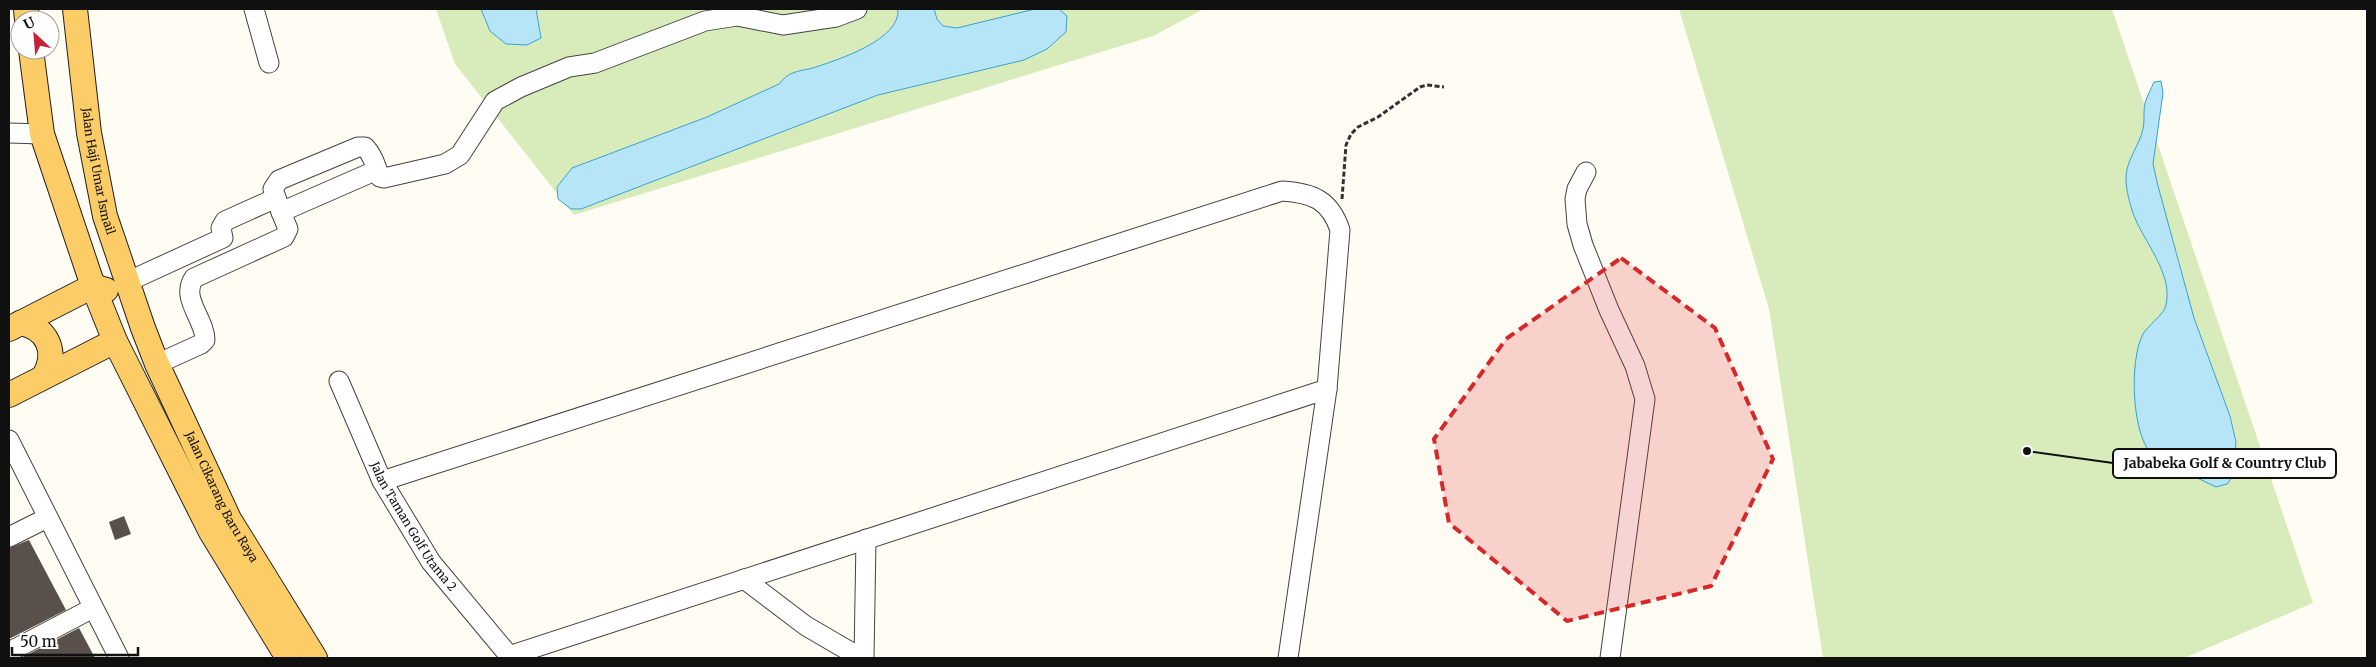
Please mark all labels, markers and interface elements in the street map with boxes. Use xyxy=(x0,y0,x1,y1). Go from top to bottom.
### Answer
north arrow xyxy=(10,10,60,60)
text: U xyxy=(21,13,38,34)
street label: Jalan Haji Umar Ismail xyxy=(79,106,119,237)
street label: Jalan Cikarang Baru Raya xyxy=(182,428,262,565)
callout: Jababeka Golf & Country Club xyxy=(2113,449,2336,478)
text: Jababeka Golf & Country Club xyxy=(2123,454,2327,472)
street label: Jalan Taman Golf Utama 2 xyxy=(367,458,460,594)
scale bar xyxy=(12,624,139,656)
text: 50 m xyxy=(20,632,57,651)

